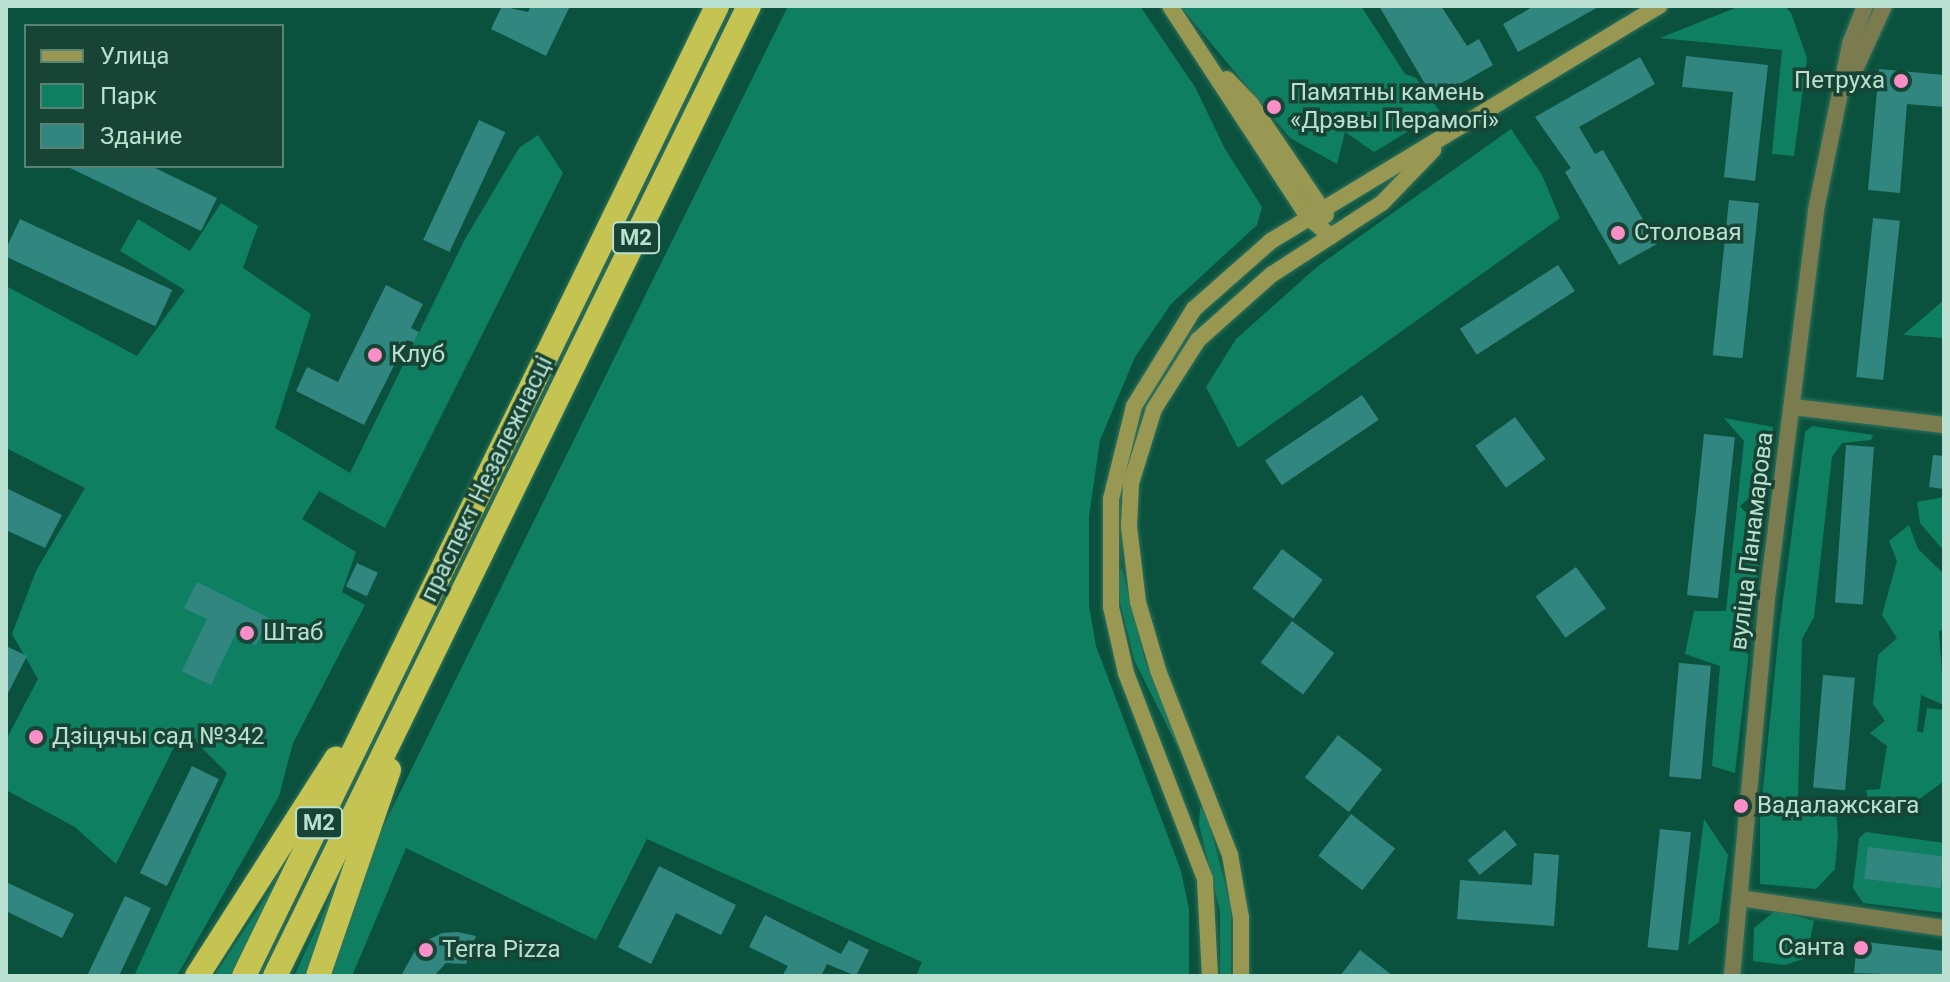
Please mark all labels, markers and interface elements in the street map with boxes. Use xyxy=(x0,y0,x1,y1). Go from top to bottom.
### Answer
legend xyxy=(24,24,284,168)
text: Улица xyxy=(100,42,169,70)
place label: Петруха xyxy=(1794,67,1885,95)
marker: Петруха xyxy=(1892,72,1910,90)
place label: Памятны камень «Дрэвы Перамогі» xyxy=(1290,79,1499,135)
text: Парк xyxy=(100,82,157,110)
marker: Памятны камень «Дрэвы Перамогі» xyxy=(1265,98,1283,116)
text: Здание xyxy=(100,122,182,150)
place label: Столовая xyxy=(1634,219,1742,247)
road number: М2 xyxy=(612,220,660,256)
marker: Столовая xyxy=(1609,224,1627,242)
place label: Клуб xyxy=(391,341,445,369)
marker: Клуб xyxy=(366,346,384,364)
street label: праспект Незалежнасці xyxy=(415,352,559,606)
street label: вуліца Панамарова xyxy=(1724,430,1780,652)
place label: Штаб xyxy=(263,619,323,647)
marker: Штаб xyxy=(238,624,256,642)
place label: Дзіцячы сад №342 xyxy=(52,723,264,751)
marker: Дзіцячы сад №342 xyxy=(27,728,45,746)
place label: Вадалажскага xyxy=(1757,792,1919,820)
marker: Вадалажскага xyxy=(1732,797,1750,815)
road number: М2 xyxy=(295,805,343,841)
place label: Санта xyxy=(1778,934,1845,962)
place label: Terra Pizza xyxy=(442,936,561,964)
marker: Санта xyxy=(1852,939,1870,957)
marker: Terra Pizza xyxy=(417,941,435,959)

